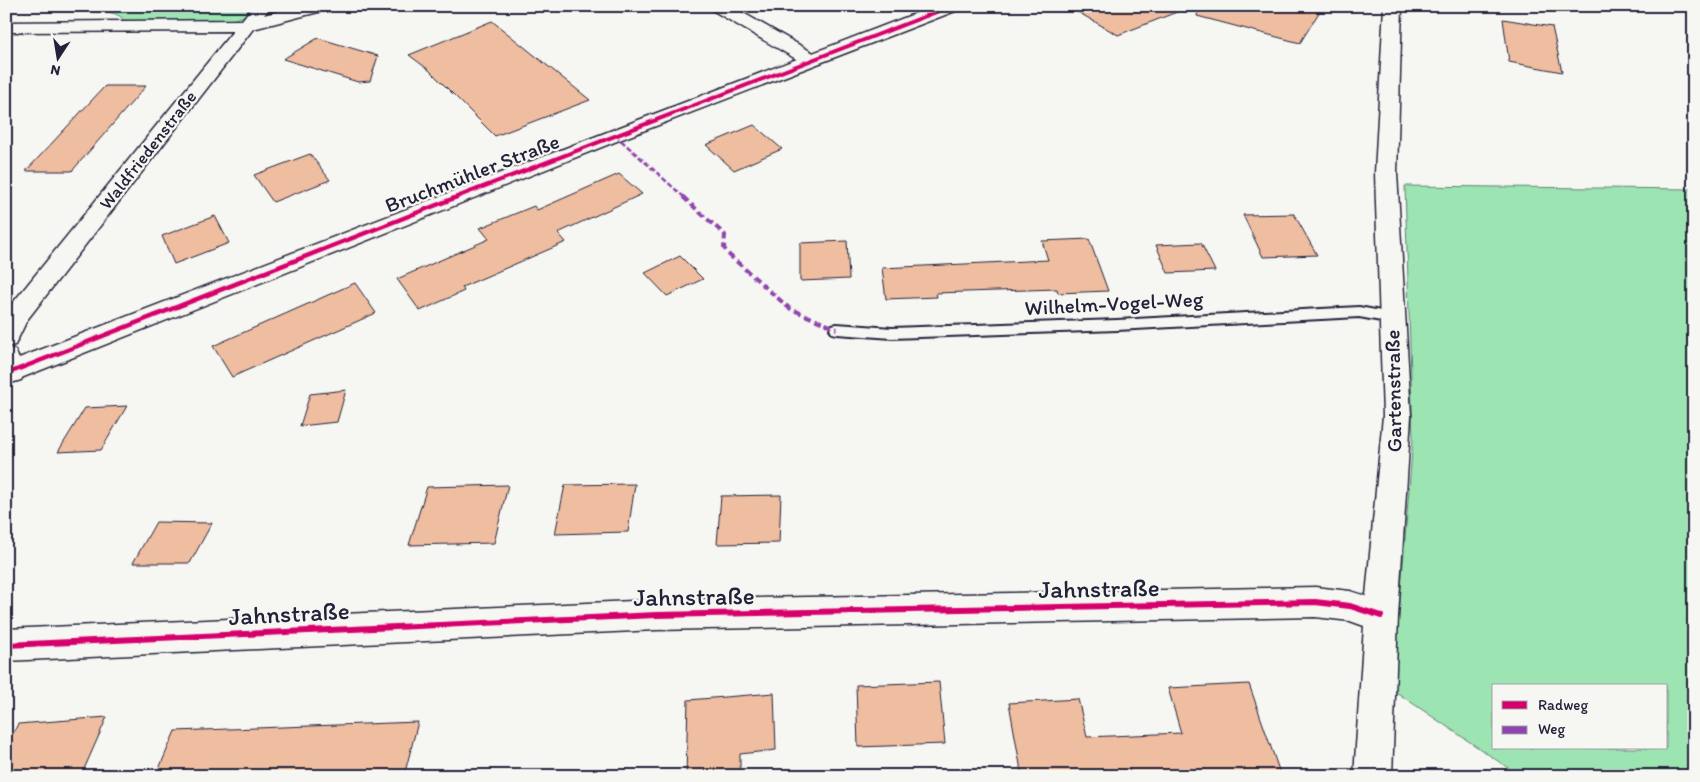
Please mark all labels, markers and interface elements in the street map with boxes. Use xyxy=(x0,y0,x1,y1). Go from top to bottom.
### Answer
north arrow xyxy=(32,32,82,82)
text: N xyxy=(49,61,62,80)
street label: Waldfriedenstraße xyxy=(95,86,201,214)
street label: Bruchmühler Straße xyxy=(381,128,563,218)
street label: Wilhelm-Vogel-Weg xyxy=(1024,286,1204,320)
street label: Gartenstraße xyxy=(1379,329,1407,453)
street label: Jahnstraße xyxy=(1038,572,1160,604)
street label: Jahnstraße xyxy=(633,580,755,612)
street label: Jahnstraße xyxy=(228,595,350,631)
legend xyxy=(1492,684,1668,750)
text: Radweg xyxy=(1538,696,1588,714)
text: Weg xyxy=(1538,720,1565,738)

